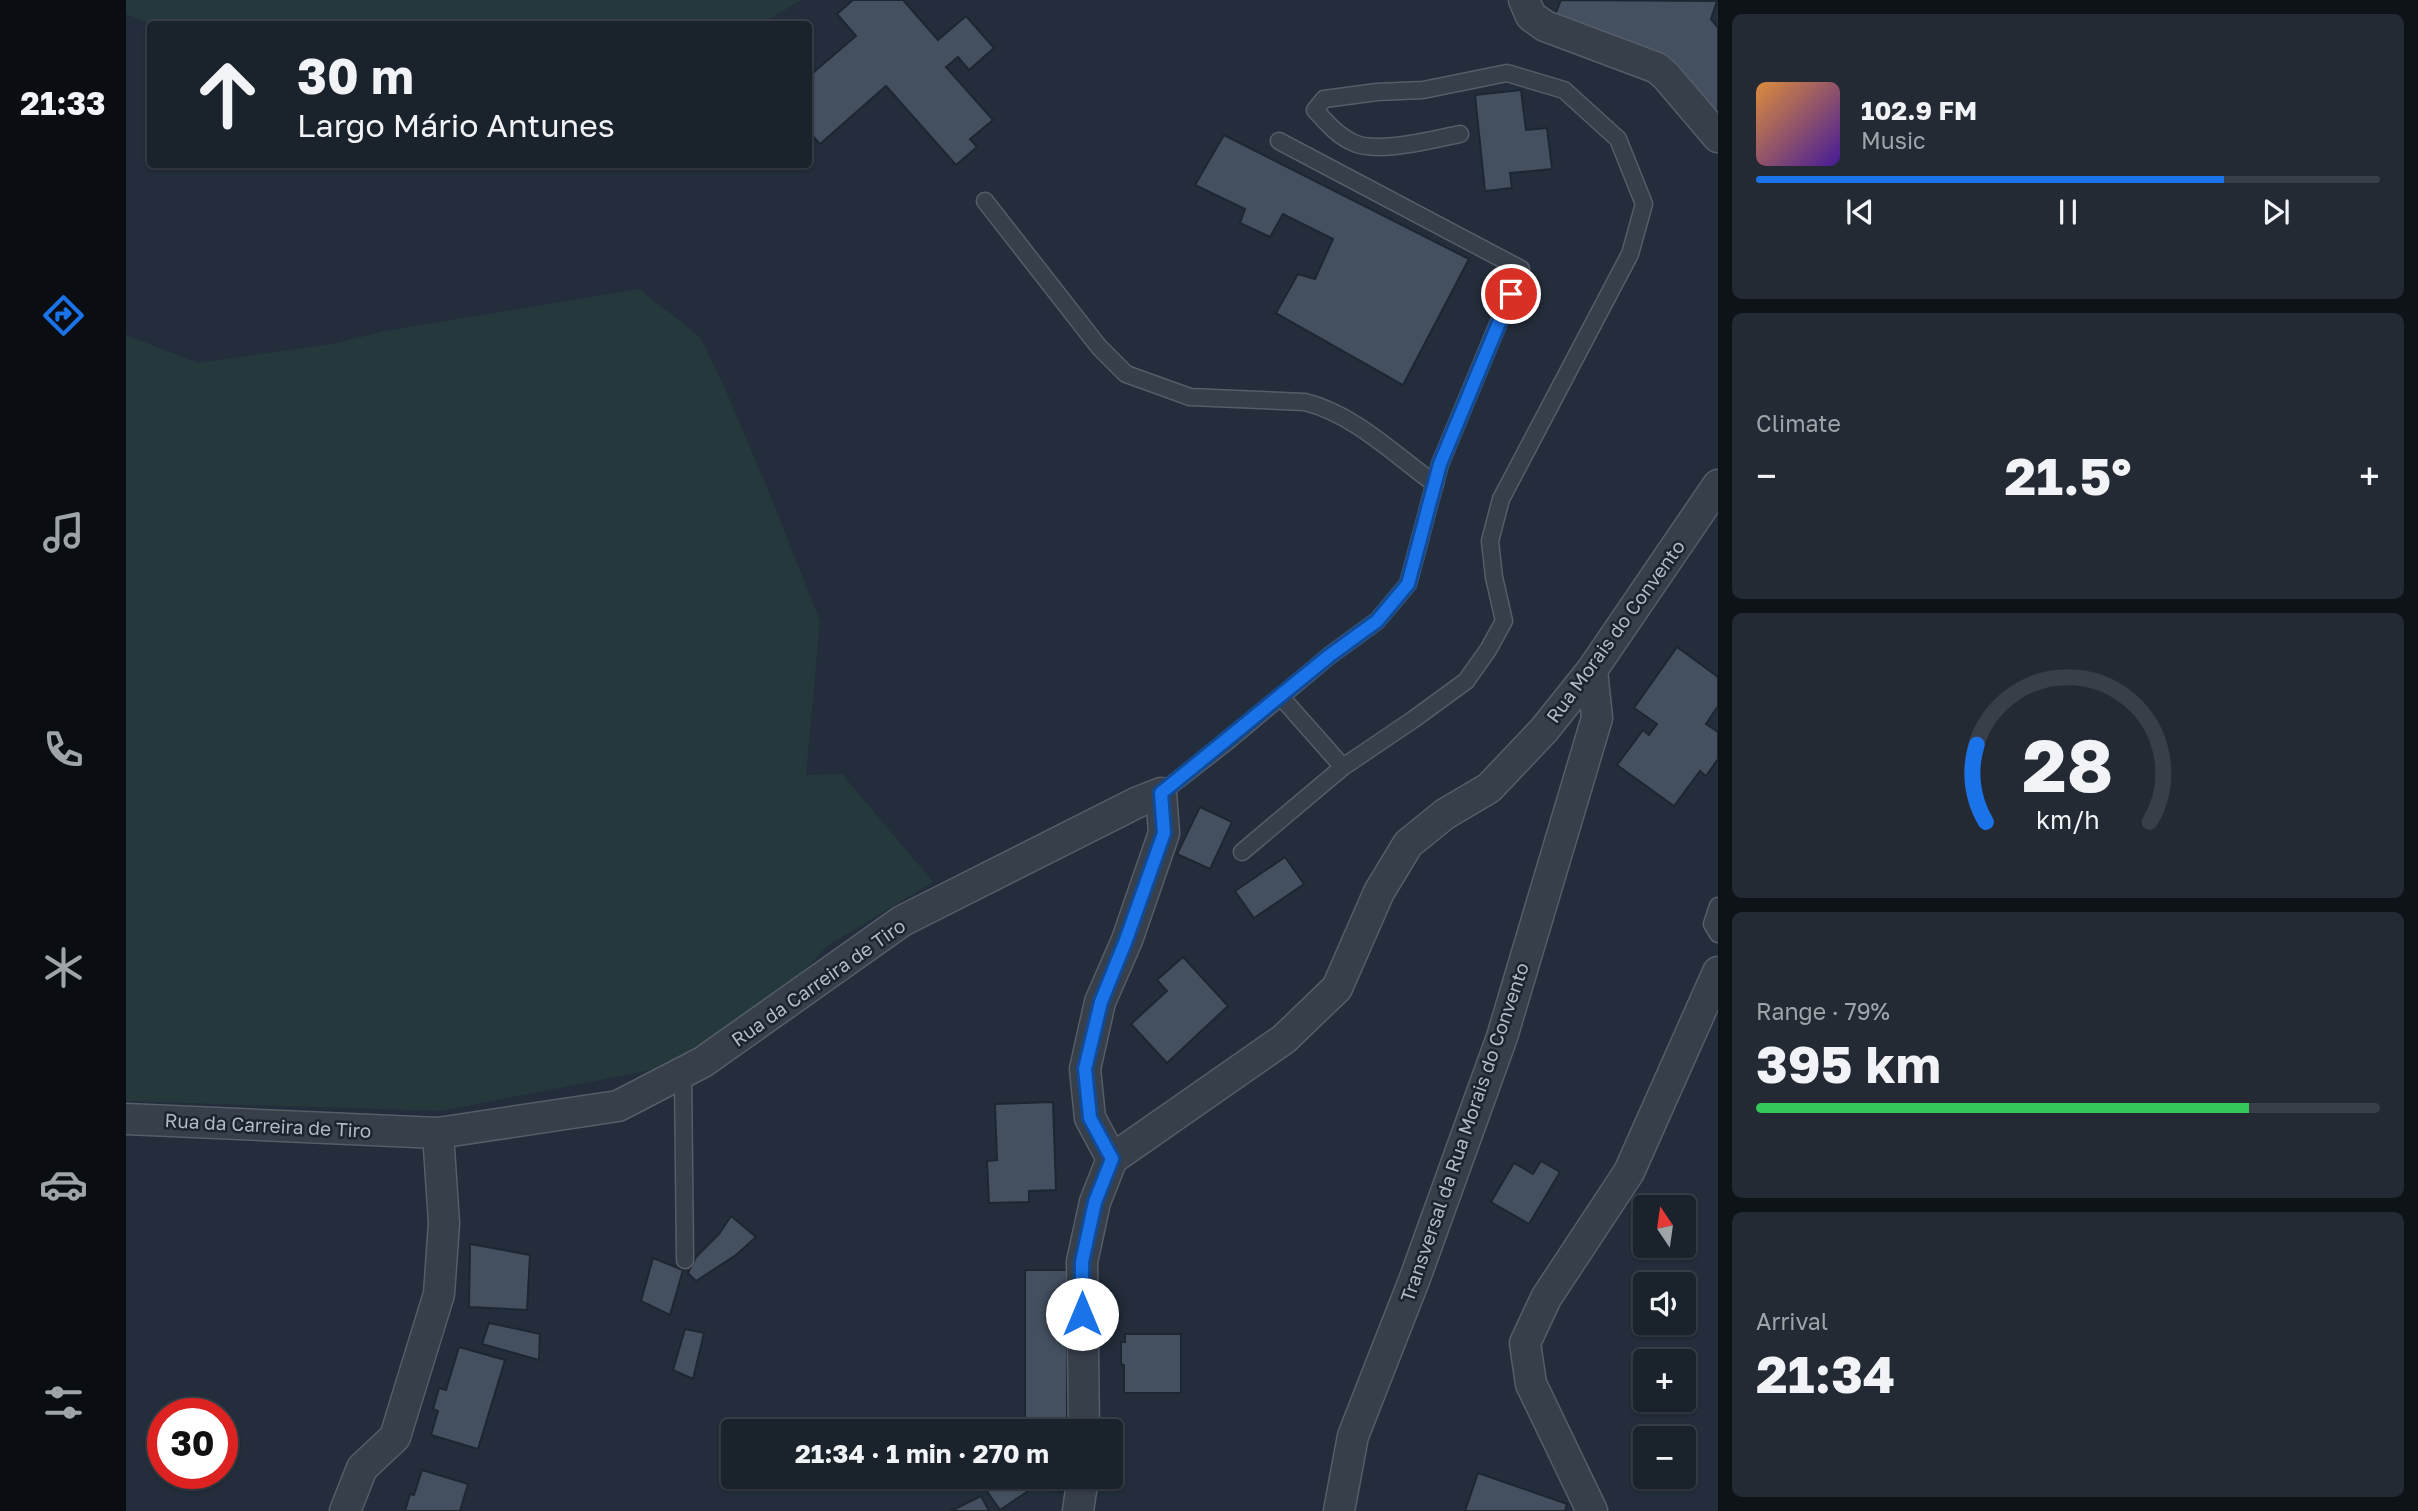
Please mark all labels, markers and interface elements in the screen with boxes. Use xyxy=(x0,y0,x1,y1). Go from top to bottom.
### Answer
text: 30 m xyxy=(297,46,414,105)
icon: ahead xyxy=(182,49,273,140)
text: 21:33 xyxy=(20,84,106,122)
text: 102.9 FM xyxy=(1861,95,1977,126)
text: Largo Mário Antunes xyxy=(297,106,615,144)
text: Music xyxy=(1861,126,1926,154)
icon: previous xyxy=(1841,193,1879,231)
icon: pause xyxy=(2049,193,2087,231)
icon: next xyxy=(2257,193,2295,231)
pin xyxy=(1481,264,1541,324)
icon: arrive xyxy=(1492,275,1530,313)
icon: directions xyxy=(39,291,88,340)
text: Climate xyxy=(1756,409,1841,437)
text: 21.5° xyxy=(2004,444,2132,506)
text: − xyxy=(1756,453,1777,498)
text: + xyxy=(2359,453,2380,498)
icon: music xyxy=(39,508,88,557)
street label: Rua Morais do Convento xyxy=(1541,535,1689,727)
text: 28 xyxy=(2023,721,2114,808)
icon: phone xyxy=(39,725,88,774)
text: km/h xyxy=(2036,803,2100,834)
street label: Rua da Carreira de Tiro xyxy=(727,913,909,1051)
icon: climate xyxy=(39,943,88,992)
street label: Transversal da Rua Morais do Convento xyxy=(1395,959,1533,1305)
text: Range · 79% xyxy=(1756,997,1890,1025)
text: 395 km xyxy=(1756,1032,1941,1094)
street label: Rua da Carreira de Tiro xyxy=(164,1108,372,1142)
icon: car xyxy=(39,1160,88,1209)
north arrow xyxy=(1633,1195,1696,1258)
map controls xyxy=(1633,1195,1696,1489)
button: sound xyxy=(1633,1272,1696,1335)
position arrow xyxy=(1045,1277,1119,1351)
text: Arrival xyxy=(1756,1307,1828,1335)
text: 21:34 xyxy=(1756,1342,1895,1404)
button: + xyxy=(1633,1349,1696,1412)
icon: filters xyxy=(39,1378,88,1427)
speed limit sign: 30 xyxy=(147,1398,238,1489)
button: − xyxy=(1633,1426,1696,1489)
text: 21:34 · 1 min · 270 m xyxy=(795,1438,1049,1469)

